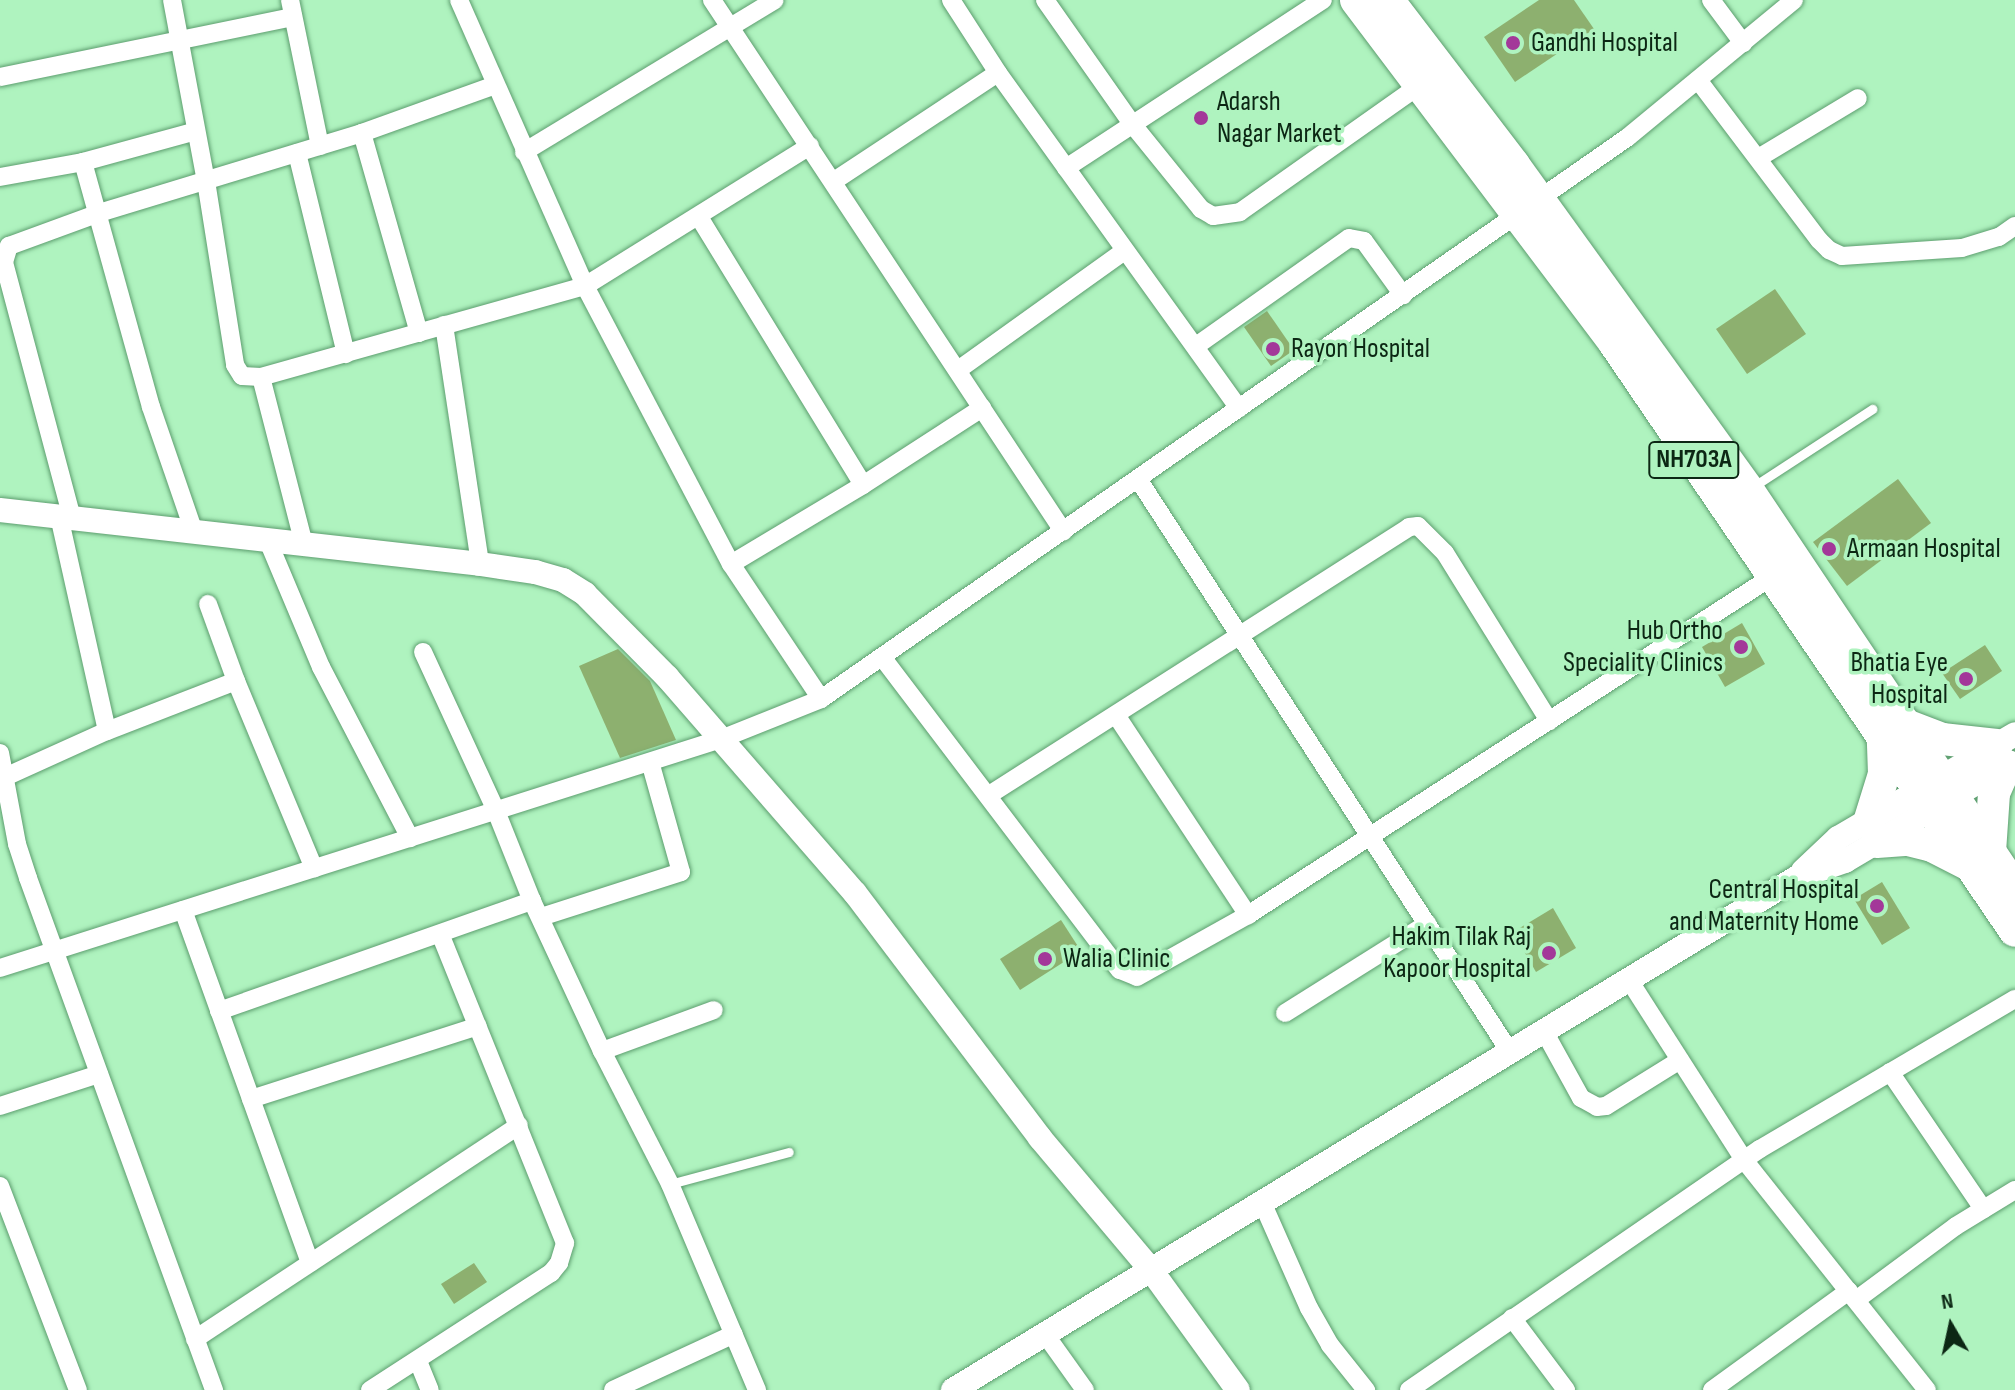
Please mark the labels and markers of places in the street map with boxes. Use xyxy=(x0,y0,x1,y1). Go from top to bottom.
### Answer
place label: Gandhi Hospital xyxy=(1531,26,1678,60)
marker: Gandhi Hospital xyxy=(1502,32,1524,54)
place label: Adarsh Nagar Market xyxy=(1217,85,1342,151)
marker: Adarsh Nagar Market xyxy=(1192,109,1210,127)
place label: Rayon Hospital xyxy=(1291,332,1430,366)
marker: Rayon Hospital xyxy=(1262,338,1284,360)
place label: Armaan Hospital xyxy=(1847,532,2001,566)
marker: Armaan Hospital xyxy=(1818,538,1840,560)
place label: Hub Ortho Speciality Clinics xyxy=(1563,614,1723,680)
marker: Hub Ortho Speciality Clinics xyxy=(1730,636,1752,658)
place label: Bhatia Eye Hospital xyxy=(1850,646,1948,712)
marker: Bhatia Eye Hospital xyxy=(1955,668,1977,690)
place label: Central Hospital and Maternity Home xyxy=(1669,873,1859,939)
marker: Central Hospital and Maternity Home xyxy=(1866,895,1888,917)
place label: Hakim Tilak Raj Kapoor Hospital xyxy=(1383,920,1531,986)
place label: Walia Clinic xyxy=(1063,942,1170,976)
marker: Hakim Tilak Raj Kapoor Hospital xyxy=(1538,942,1560,964)
marker: Walia Clinic xyxy=(1034,948,1056,970)

